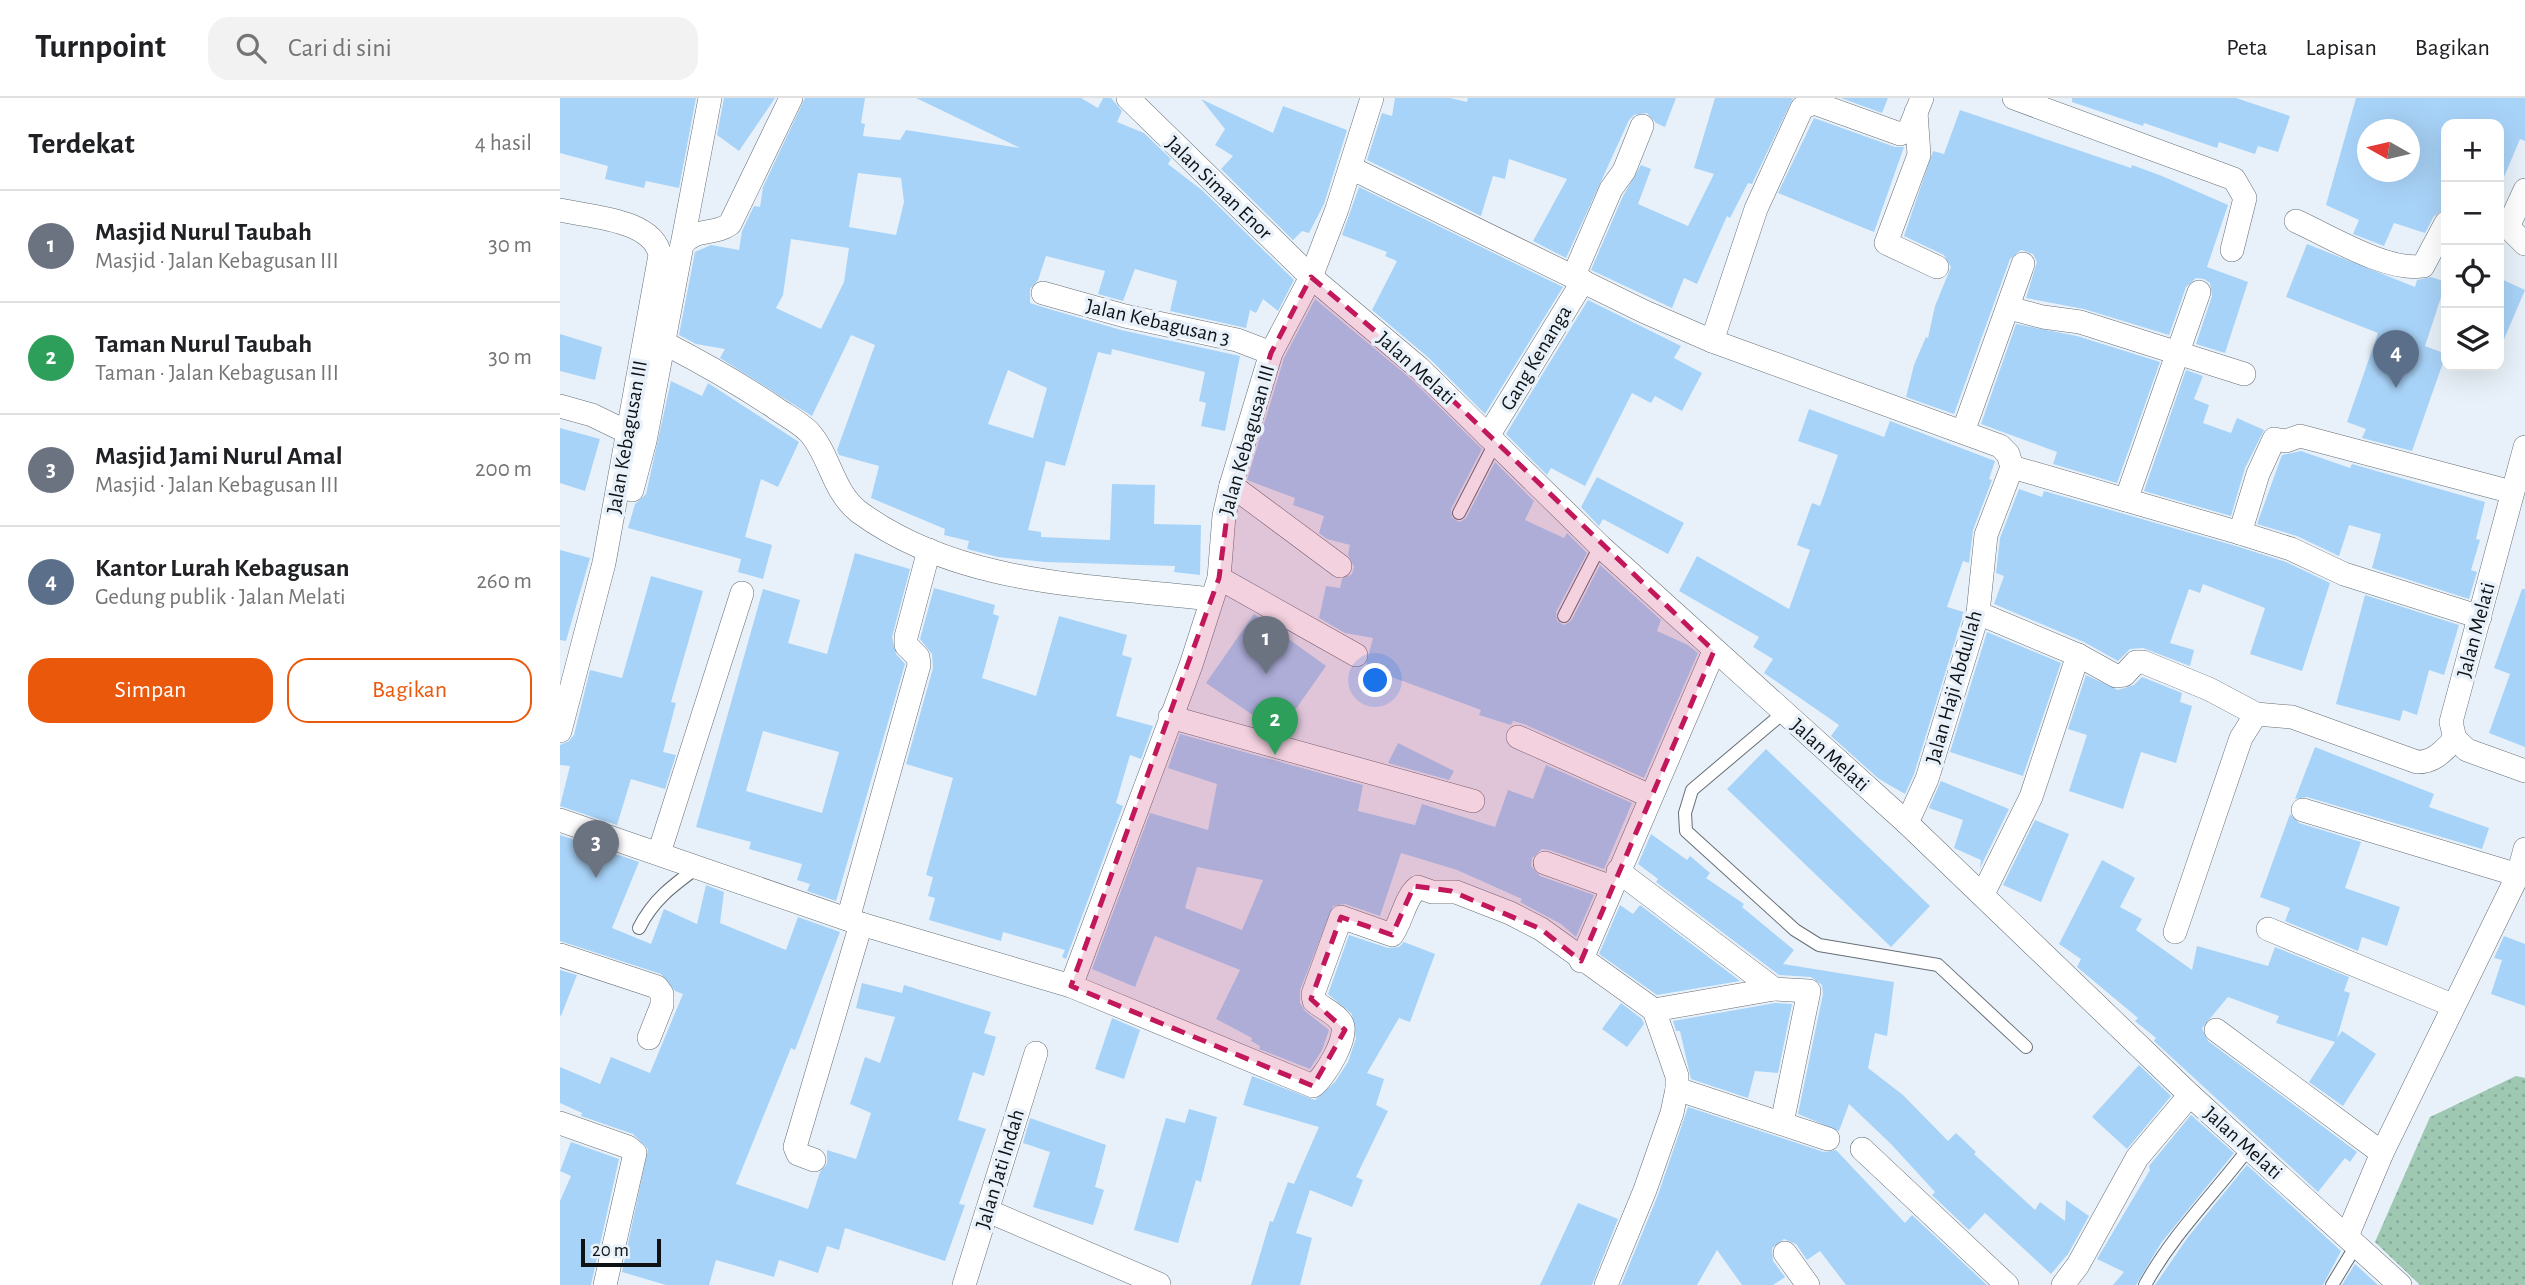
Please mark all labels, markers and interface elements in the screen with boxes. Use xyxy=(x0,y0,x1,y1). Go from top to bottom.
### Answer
search box xyxy=(208,17,698,80)
icon: search xyxy=(232,29,270,67)
text: Turnpoint xyxy=(35,31,166,64)
text: Cari di sini xyxy=(288,35,392,61)
text: Peta xyxy=(2226,36,2268,60)
text: Lapisan xyxy=(2306,36,2377,60)
text: Bagikan xyxy=(2415,36,2490,60)
north arrow xyxy=(2357,119,2420,182)
map controls xyxy=(2441,119,2504,371)
button: + xyxy=(2441,119,2504,182)
text: Terdekat xyxy=(28,129,135,159)
text: 4 hasil xyxy=(475,132,532,155)
street label: Jalan Siman Enor xyxy=(1162,133,1276,244)
button: − xyxy=(2441,182,2504,245)
text: Masjid Nurul Taubah xyxy=(95,219,312,245)
text: 1 xyxy=(47,234,55,257)
text: 30 m xyxy=(488,234,532,257)
button: locate xyxy=(2441,245,2504,308)
text: Masjid · Jalan Kebagusan III xyxy=(95,250,339,273)
street label: Jalan Kebagusan 3 xyxy=(1084,295,1232,349)
street label: Gang Kenanga xyxy=(1497,302,1576,414)
button: layers xyxy=(2441,308,2504,371)
street label: Jalan Melati xyxy=(1373,328,1459,408)
pin: 4 xyxy=(2373,330,2419,388)
text: Taman Nurul Taubah xyxy=(95,331,312,357)
text: 2 xyxy=(46,346,56,369)
text: 30 m xyxy=(488,346,532,369)
street label: Jalan Kebagusan III xyxy=(603,359,651,515)
text: Taman · Jalan Kebagusan III xyxy=(95,362,339,385)
street label: Jalan Kebagusan III xyxy=(1215,362,1279,518)
text: Masjid Jami Nurul Amal xyxy=(95,443,343,469)
text: 3 xyxy=(46,458,56,481)
text: 200 m xyxy=(475,458,532,481)
text: Masjid · Jalan Kebagusan III xyxy=(95,474,339,497)
text: Kantor Lurah Kebagusan xyxy=(95,555,350,581)
text: 4 xyxy=(45,570,57,593)
text: 260 m xyxy=(476,570,532,593)
street label: Jalan Melati xyxy=(2453,580,2499,680)
text: Gedung publik · Jalan Melati xyxy=(95,586,346,609)
street label: Jalan Haji Abdullah xyxy=(1922,608,1986,766)
pin: 1 xyxy=(1243,616,1289,674)
button: Simpan xyxy=(28,658,273,723)
button: Bagikan xyxy=(287,658,532,723)
your location xyxy=(1358,663,1392,697)
pin: 2 xyxy=(1252,697,1298,755)
street label: Jalan Melati xyxy=(1787,715,1873,795)
pin: 3 xyxy=(573,820,619,878)
street label: Jalan Melati xyxy=(2200,1103,2286,1183)
street label: Jalan Jati Indah xyxy=(972,1107,1028,1231)
scale bar xyxy=(581,1236,662,1268)
text: 20 m xyxy=(592,1241,629,1260)

